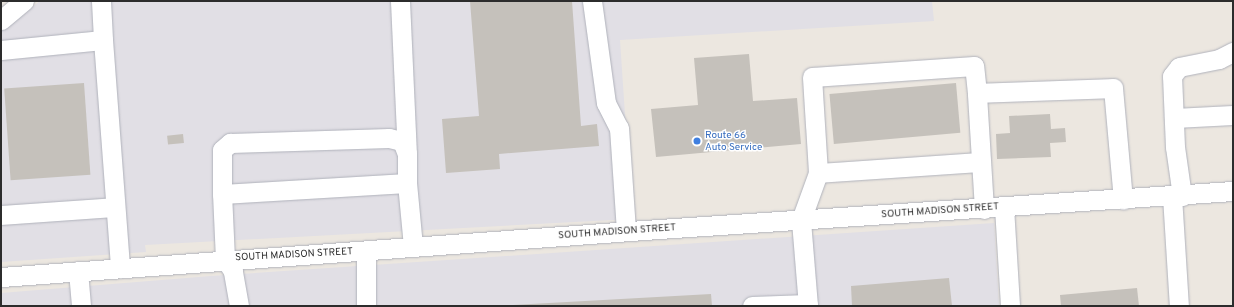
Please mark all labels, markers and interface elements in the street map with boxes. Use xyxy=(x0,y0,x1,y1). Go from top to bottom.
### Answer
place label: Route 66 Auto Service xyxy=(705,129,762,152)
marker: Route 66 Auto Service xyxy=(692,136,702,146)
street label: SOUTH MADISON STREET xyxy=(881,201,999,221)
street label: SOUTH MADISON STREET xyxy=(558,222,676,242)
street label: SOUTH MADISON STREET xyxy=(235,246,353,264)

